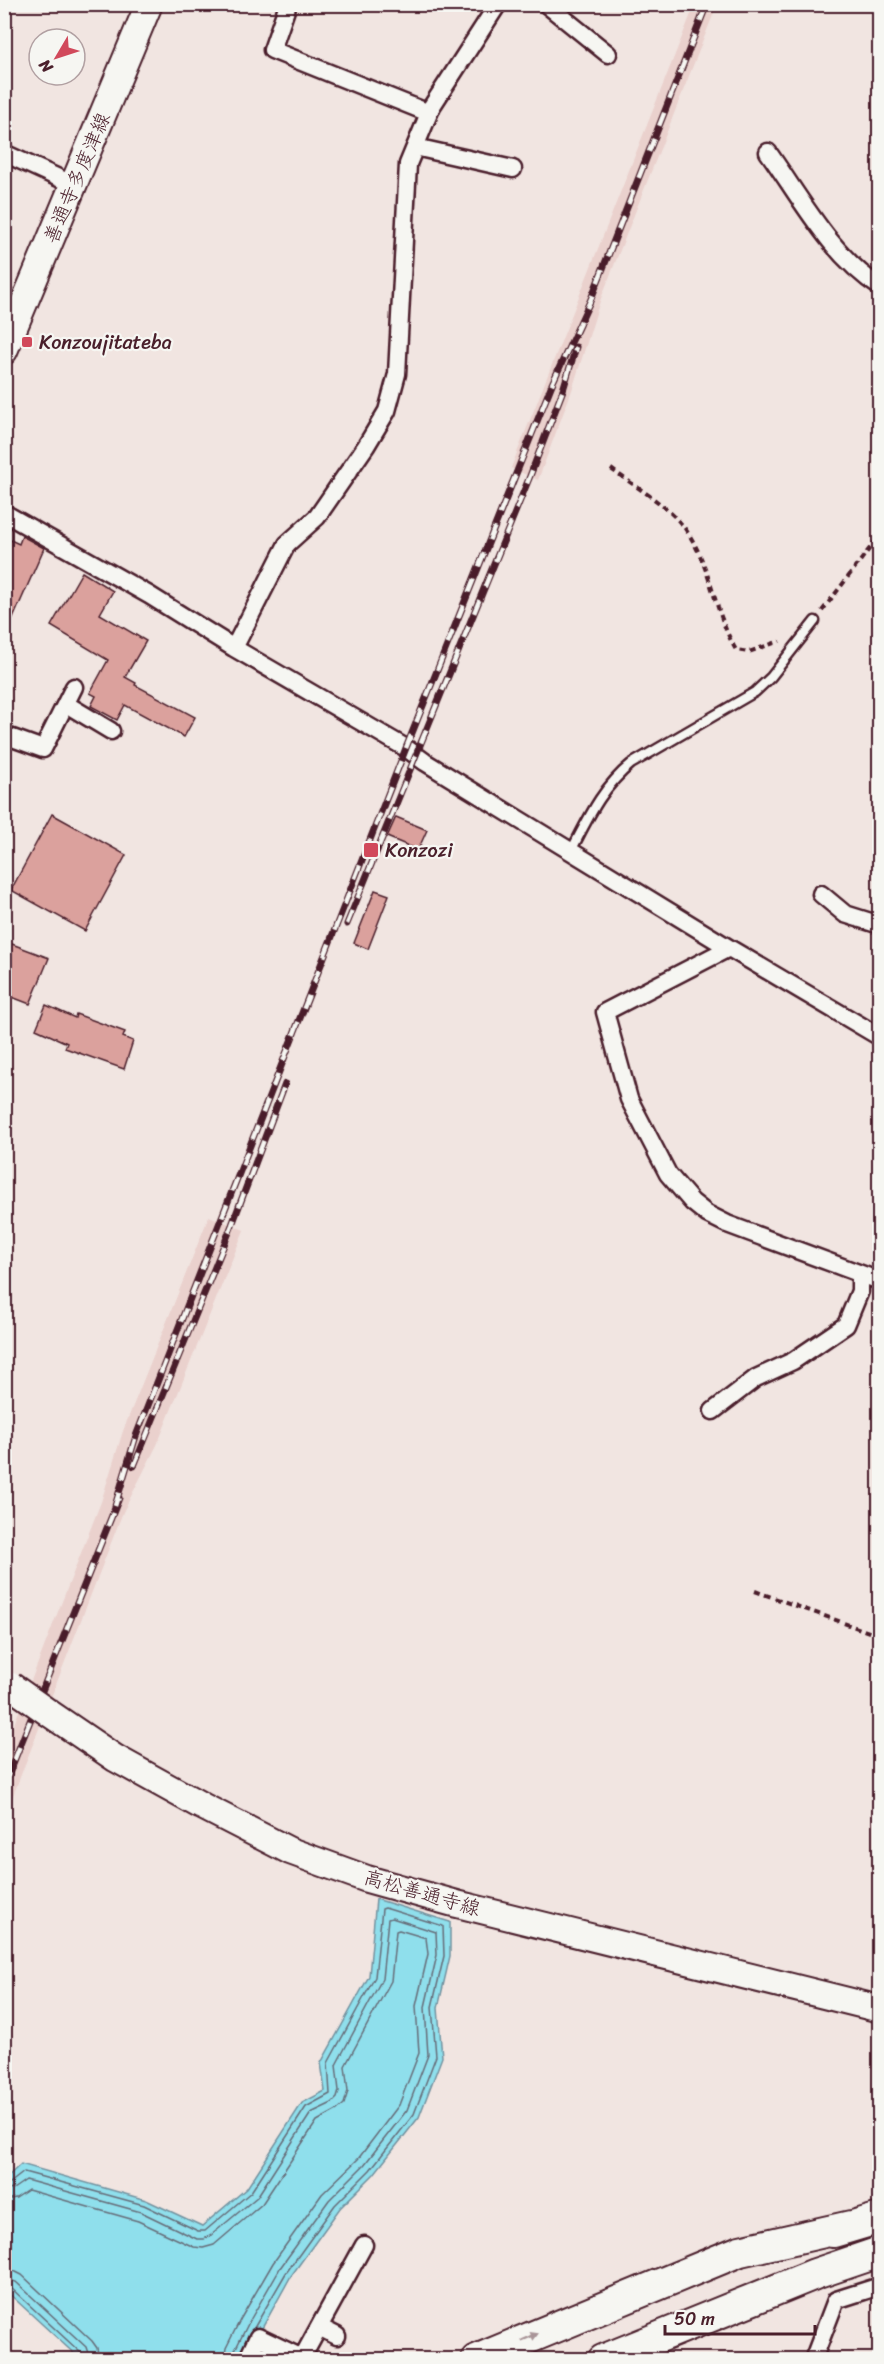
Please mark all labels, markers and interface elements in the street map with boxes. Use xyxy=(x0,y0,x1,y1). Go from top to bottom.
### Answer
north arrow xyxy=(27,27,87,87)
text: N xyxy=(30,52,61,80)
street label: 善通寺多度津線 xyxy=(34,107,120,249)
place label: Konzoujitateba xyxy=(39,325,172,360)
marker: Konzoujitateba xyxy=(20,335,34,349)
place label: Konzozi xyxy=(385,833,453,868)
marker: Konzozi xyxy=(362,841,380,859)
street label: 高松善通寺線 xyxy=(360,1860,484,1926)
scale bar xyxy=(665,2298,815,2336)
text: 50 m xyxy=(674,2303,715,2335)
one-way arrow xyxy=(522,2332,540,2342)

